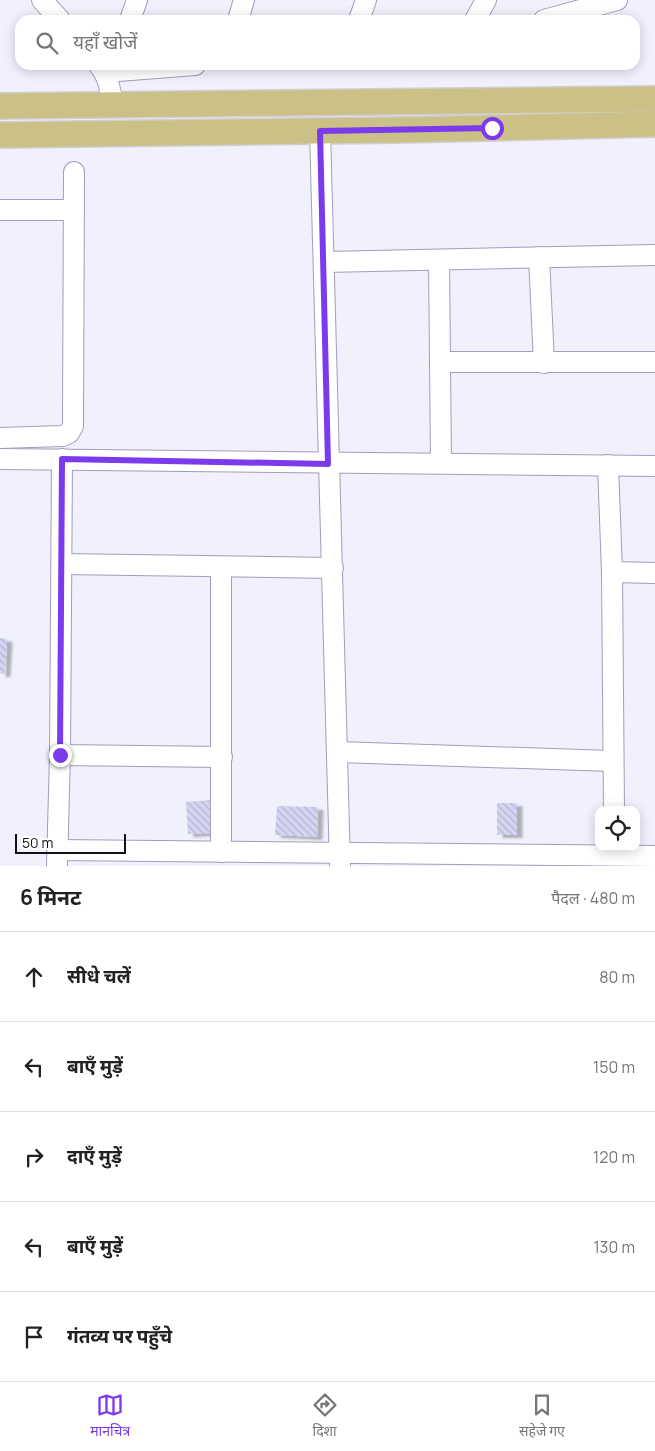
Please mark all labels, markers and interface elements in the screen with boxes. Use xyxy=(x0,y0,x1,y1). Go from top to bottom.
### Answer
search box xyxy=(15,15,640,70)
icon: search xyxy=(33,29,61,57)
text: यहाँ खोजें xyxy=(73,29,137,55)
route start xyxy=(481,117,504,140)
route end xyxy=(49,744,72,767)
map controls xyxy=(595,806,640,851)
button: locate xyxy=(595,806,640,851)
scale bar xyxy=(15,831,126,854)
text: 50 m xyxy=(22,833,53,852)
text: 6 मिनट xyxy=(20,883,81,911)
text: पैदल · 480 m xyxy=(551,887,635,909)
icon: ahead xyxy=(20,963,48,991)
text: सीधे चलें xyxy=(67,963,131,989)
text: 80 m xyxy=(599,966,635,988)
icon: left xyxy=(20,1053,48,1081)
text: बाएँ मुड़ें xyxy=(67,1053,123,1079)
text: 150 m xyxy=(593,1056,635,1078)
icon: right xyxy=(20,1143,48,1171)
text: दाएँ मुड़ें xyxy=(67,1143,122,1169)
text: 120 m xyxy=(593,1146,635,1168)
icon: left xyxy=(20,1233,48,1261)
text: बाएँ मुड़ें xyxy=(67,1233,123,1259)
text: 130 m xyxy=(593,1236,635,1258)
icon: arrive xyxy=(20,1323,48,1351)
text: गंतव्य पर पहुँचे xyxy=(67,1323,172,1349)
tab: मानचित्र xyxy=(90,1391,130,1442)
tab: दिशा xyxy=(311,1391,339,1442)
tab: सहेजे गए xyxy=(519,1391,565,1442)

